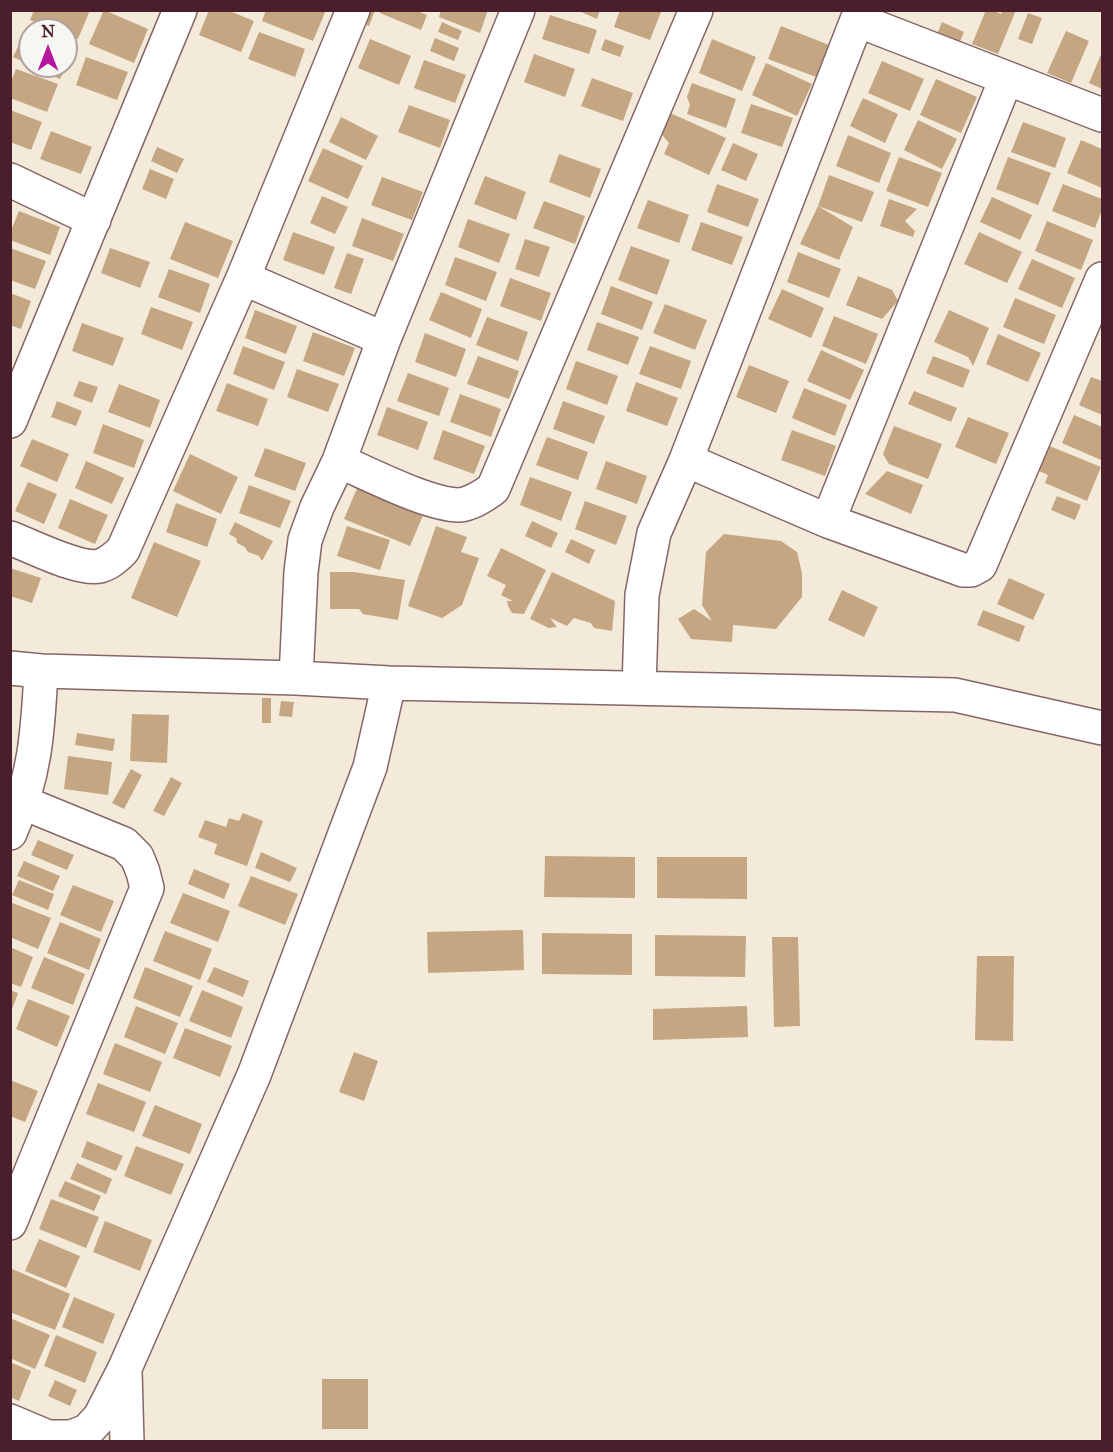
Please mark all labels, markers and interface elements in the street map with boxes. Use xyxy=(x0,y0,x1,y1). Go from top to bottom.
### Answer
north arrow xyxy=(18,18,78,78)
text: N xyxy=(41,22,55,41)

